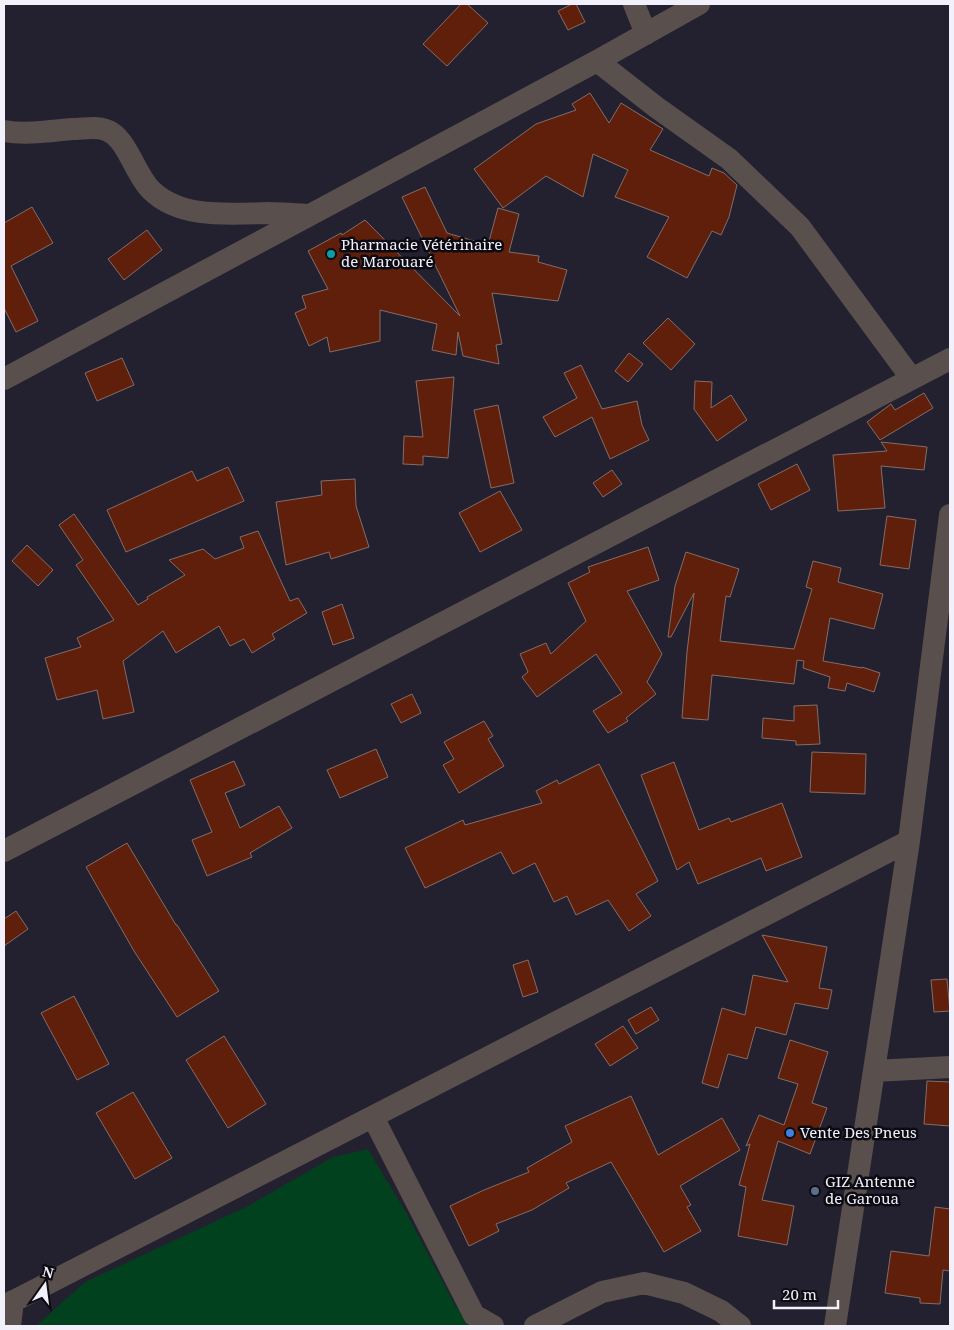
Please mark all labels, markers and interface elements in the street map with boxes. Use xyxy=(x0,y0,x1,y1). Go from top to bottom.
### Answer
place label: Pharmacie Vétérinaire de Marouaré xyxy=(341,234,502,271)
marker: Pharmacie Vétérinaire de Marouaré xyxy=(325,248,337,260)
place label: Vente Des Pneus xyxy=(800,1122,917,1142)
marker: Vente Des Pneus xyxy=(784,1127,796,1139)
place label: GIZ Antenne de Garoua xyxy=(825,1171,915,1208)
marker: GIZ Antenne de Garoua xyxy=(809,1185,821,1197)
north arrow xyxy=(20,1260,70,1310)
text: N xyxy=(41,1261,56,1282)
scale bar xyxy=(774,1278,838,1310)
text: 20 m xyxy=(782,1284,817,1304)

